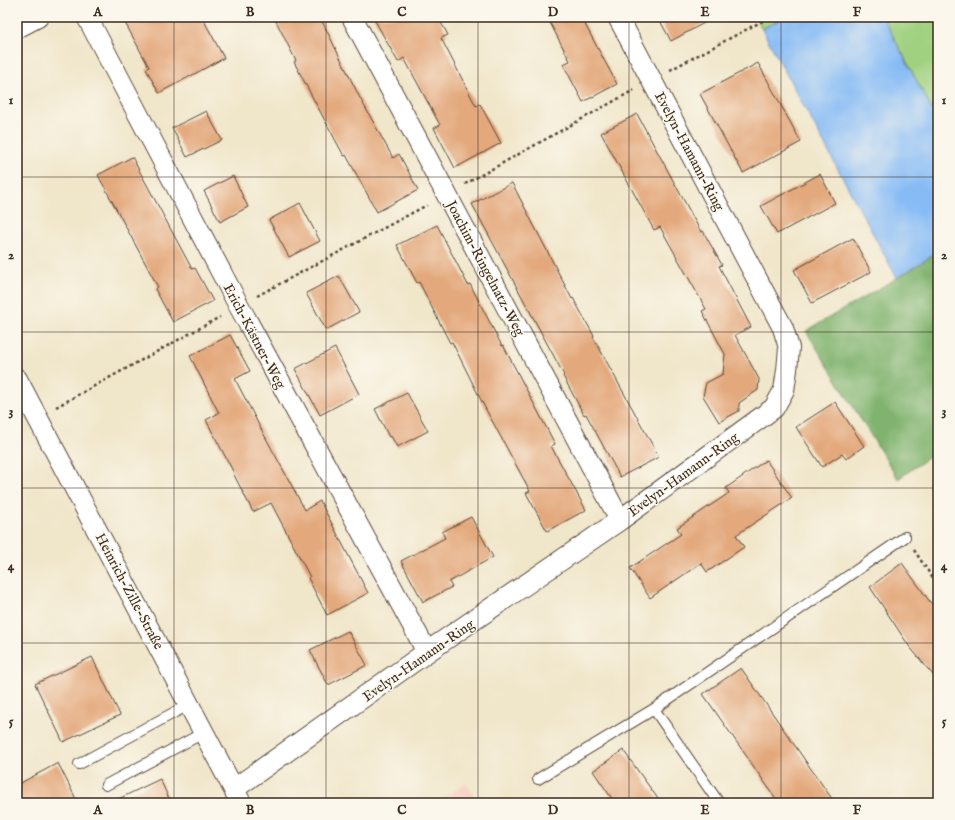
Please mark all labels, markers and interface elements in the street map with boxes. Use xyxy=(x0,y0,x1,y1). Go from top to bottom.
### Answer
text: A xyxy=(93,4,104,21)
text: B xyxy=(246,4,255,21)
text: C xyxy=(397,4,407,21)
text: D xyxy=(548,4,559,21)
text: E xyxy=(700,4,710,21)
text: F xyxy=(853,4,862,21)
street label: Evelyn-Hamann-Ring xyxy=(650,89,728,215)
text: 1 xyxy=(9,92,14,109)
text: 1 xyxy=(942,92,947,109)
street label: Joachim-Ringelnatz-Weg xyxy=(441,196,529,340)
text: 2 xyxy=(8,247,14,264)
text: 2 xyxy=(941,247,947,264)
street label: Erich-Kästner-Weg xyxy=(219,281,290,393)
text: 3 xyxy=(9,403,14,420)
text: 3 xyxy=(942,403,947,420)
street label: Evelyn-Hamann-Ring xyxy=(625,428,743,521)
street label: Heinrich-Zille-Straße xyxy=(91,530,168,653)
text: 4 xyxy=(8,558,15,575)
text: 4 xyxy=(941,558,948,575)
street label: Evelyn-Hamann-Ring xyxy=(359,615,478,706)
text: 5 xyxy=(9,713,14,730)
text: 5 xyxy=(942,713,947,730)
text: A xyxy=(93,802,104,819)
text: B xyxy=(246,802,255,819)
text: C xyxy=(397,802,407,819)
text: D xyxy=(548,802,559,819)
text: E xyxy=(700,802,710,819)
text: F xyxy=(853,802,862,819)

